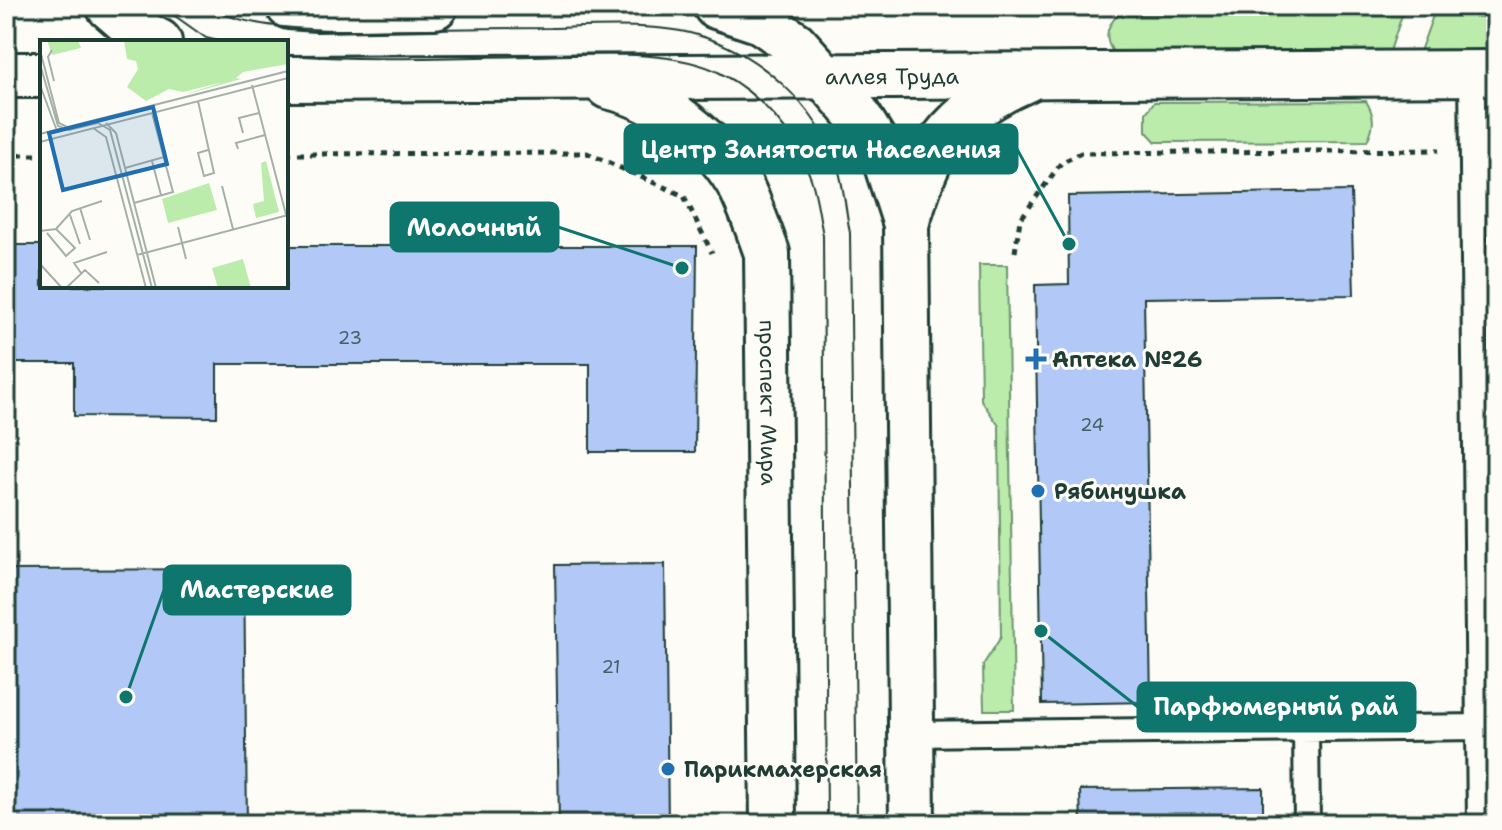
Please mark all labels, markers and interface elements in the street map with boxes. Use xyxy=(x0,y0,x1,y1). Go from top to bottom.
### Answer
inset map xyxy=(40,40,288,288)
street label: аллея Труда xyxy=(825,62,960,91)
callout: Центр Занятости Населения xyxy=(625,125,1017,173)
text: Центр Занятости Населения xyxy=(641,134,1001,166)
callout: Молочный xyxy=(391,203,558,251)
text: Молочный xyxy=(407,212,542,244)
street label: проспект Мира xyxy=(753,319,783,486)
house number: 23 xyxy=(338,326,362,350)
place label: Аптека №26 xyxy=(1052,345,1202,374)
marker: Аптека №26 xyxy=(1027,350,1045,368)
house number: 24 xyxy=(1080,413,1104,437)
place label: Рябинушка xyxy=(1054,477,1186,506)
marker: Рябинушка xyxy=(1029,482,1047,500)
callout: Мастерские xyxy=(164,566,350,614)
text: Мастерские xyxy=(180,574,334,606)
house number: 21 xyxy=(601,655,621,679)
callout: Парфюмерный рай xyxy=(1138,683,1415,731)
text: Парфюмерный рай xyxy=(1154,691,1399,723)
place label: Парикмахерская xyxy=(684,755,882,784)
marker: Парикмахерская xyxy=(659,760,677,778)

